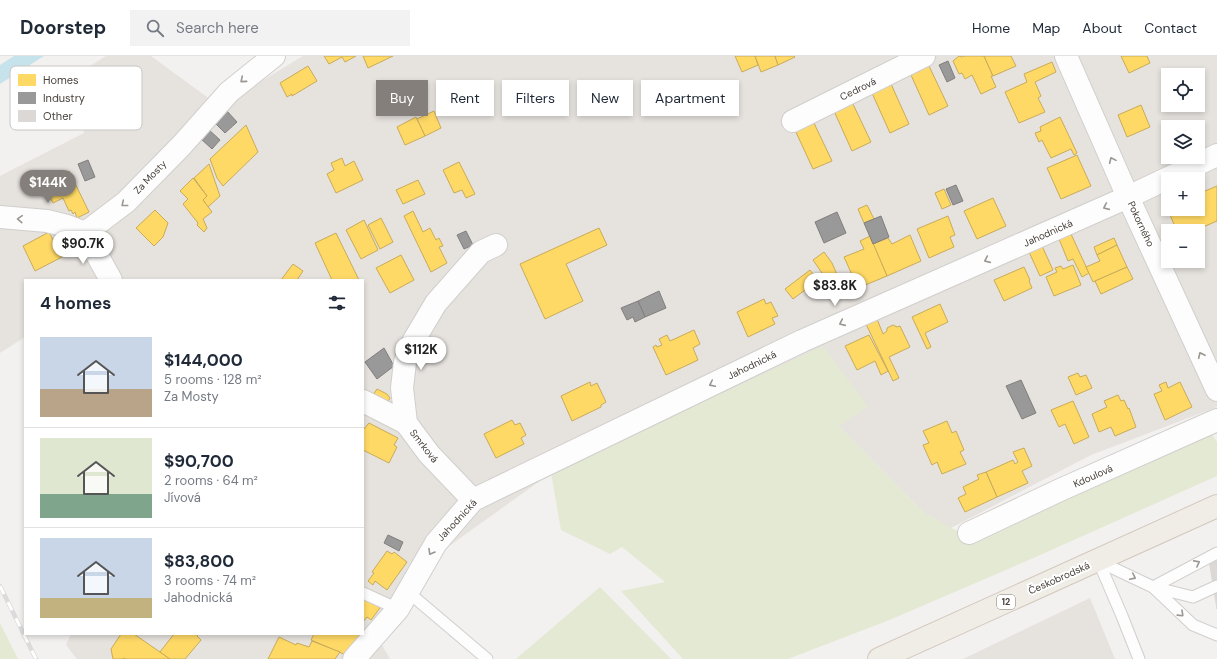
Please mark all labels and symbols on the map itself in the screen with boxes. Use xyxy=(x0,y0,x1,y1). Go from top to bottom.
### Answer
legend xyxy=(10,66,142,130)
text: Homes xyxy=(43,73,79,87)
street label: Cedrová xyxy=(838,75,878,103)
one-way arrow xyxy=(240,76,248,83)
text: Industry xyxy=(43,91,85,105)
text: Other xyxy=(43,109,72,123)
street label: Za Mosty xyxy=(131,157,170,197)
one-way arrow xyxy=(1109,157,1117,165)
pin: $144K xyxy=(20,170,76,204)
one-way arrow xyxy=(121,199,128,206)
street label: Pokorného xyxy=(1125,199,1157,249)
one-way arrow xyxy=(1102,203,1109,211)
one-way arrow xyxy=(17,214,23,223)
street label: Jahodnická xyxy=(1021,216,1075,250)
pin: $90.7K xyxy=(50,231,116,265)
one-way arrow xyxy=(983,255,990,263)
pin: $83.8K xyxy=(802,273,868,307)
one-way arrow xyxy=(839,318,846,326)
pin: $112K xyxy=(393,337,449,371)
street label: Jahodnická xyxy=(725,348,779,382)
one-way arrow xyxy=(1198,352,1206,359)
one-way arrow xyxy=(708,379,716,387)
street label: Smrková xyxy=(407,427,441,465)
street label: Kdoulová xyxy=(1071,462,1115,490)
street label: Jahodnická xyxy=(434,496,480,544)
one-way arrow xyxy=(428,548,435,555)
street label: Českobrodská xyxy=(1026,559,1092,597)
one-way arrow xyxy=(1193,561,1201,568)
one-way arrow xyxy=(1128,572,1136,580)
road number: 12 xyxy=(997,595,1015,609)
one-way arrow xyxy=(1176,609,1184,617)

